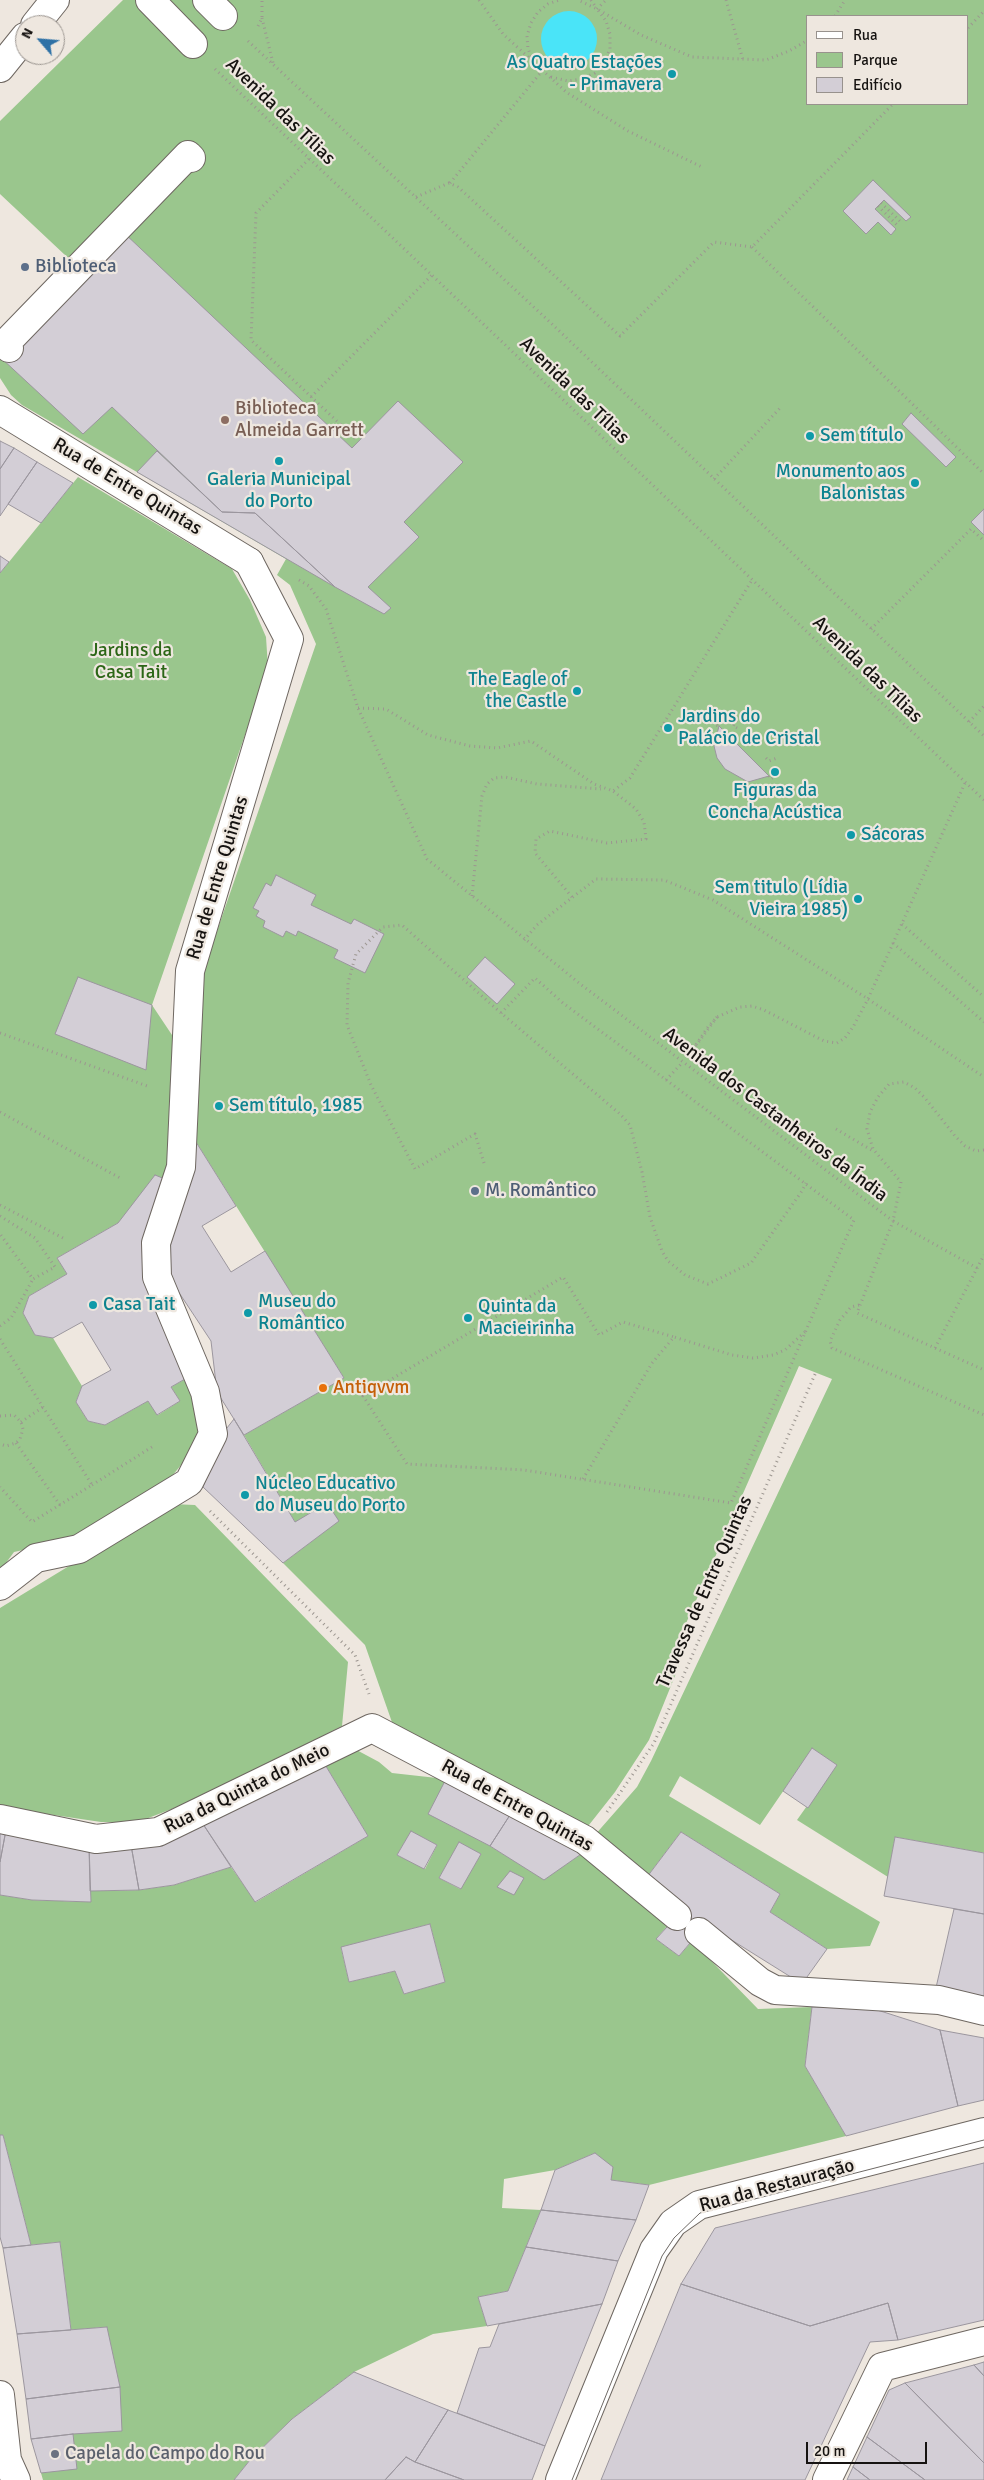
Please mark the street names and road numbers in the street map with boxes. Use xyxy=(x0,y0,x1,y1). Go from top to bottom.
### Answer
street label: Avenida das Tílias xyxy=(220,54,340,170)
street label: Avenida das Tílias xyxy=(514,333,634,449)
street label: Rua de Entre Quintas xyxy=(48,433,206,541)
street label: Avenida das Tílias xyxy=(807,612,927,728)
street label: Rua de Entre Quintas xyxy=(182,793,254,963)
street label: Avenida dos Castanheiros da Índia xyxy=(658,1023,892,1207)
street label: Travessa de Entre Quintas xyxy=(652,1493,758,1691)
street label: Rua da Quinta do Meio xyxy=(160,1739,334,1839)
street label: Rua de Entre Quintas xyxy=(437,1755,597,1857)
street label: Rua da Restauração xyxy=(697,2154,857,2218)

